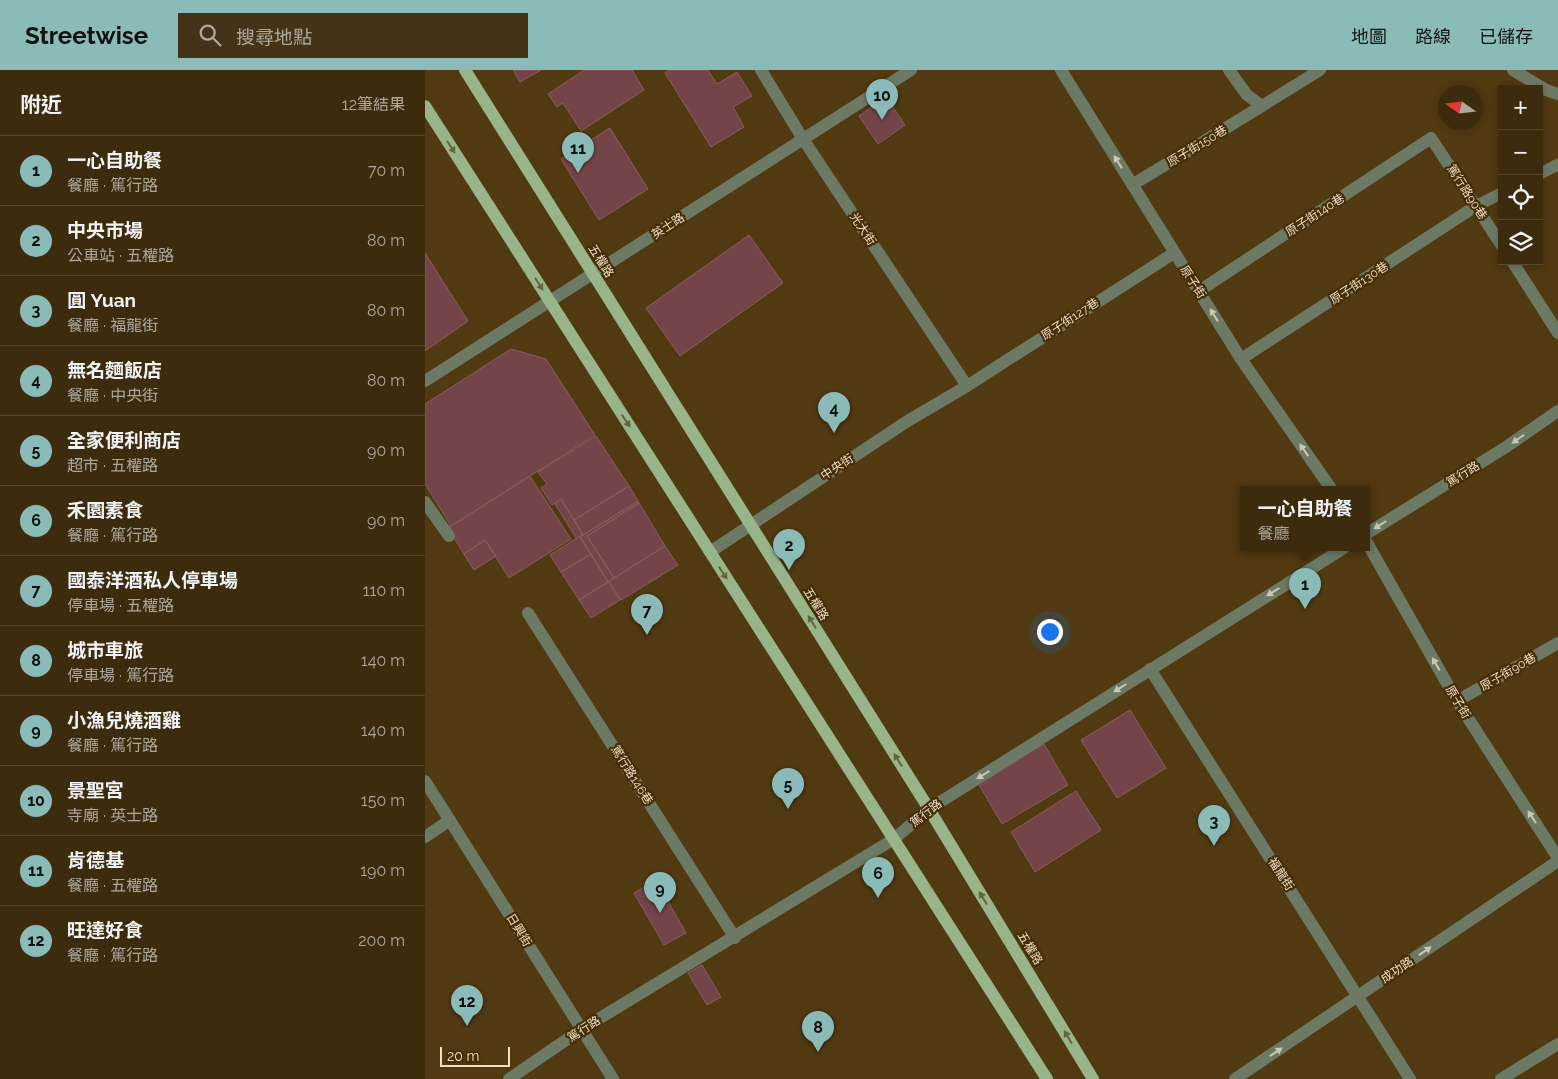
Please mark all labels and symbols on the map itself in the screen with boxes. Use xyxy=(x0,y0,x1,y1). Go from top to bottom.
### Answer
pin: 10 xyxy=(866,79,898,120)
north arrow xyxy=(1438,85,1483,130)
street label: 原子街150巷 xyxy=(1165,123,1229,169)
pin: 11 xyxy=(562,132,594,173)
one-way arrow xyxy=(447,141,456,154)
one-way arrow xyxy=(1114,156,1123,169)
street label: 篤行路90巷 xyxy=(1444,162,1490,222)
street label: 原子街140巷 xyxy=(1283,191,1347,239)
street label: 英士路 xyxy=(649,210,687,242)
street label: 光大街 xyxy=(847,210,879,248)
street label: 五權路 xyxy=(586,242,616,280)
street label: 原子街130巷 xyxy=(1327,259,1391,307)
street label: 原子街 xyxy=(1177,263,1209,301)
one-way arrow xyxy=(534,278,544,291)
street label: 原子街127巷 xyxy=(1039,295,1101,343)
one-way arrow xyxy=(1209,308,1218,322)
pin: 4 xyxy=(818,392,850,433)
one-way arrow xyxy=(622,415,631,428)
one-way arrow xyxy=(1511,434,1525,444)
one-way arrow xyxy=(1299,443,1309,457)
street label: 中央街 xyxy=(818,451,856,483)
street label: 篤行路 xyxy=(1444,459,1482,489)
one-way arrow xyxy=(1374,521,1387,530)
pin: 2 xyxy=(773,529,805,570)
one-way arrow xyxy=(719,566,728,579)
pin: 1 xyxy=(1289,568,1321,609)
street label: 五權路 xyxy=(801,585,831,623)
one-way arrow xyxy=(1266,588,1280,597)
pin: 7 xyxy=(631,594,663,635)
one-way arrow xyxy=(807,616,816,629)
your location xyxy=(1037,619,1063,645)
street label: 原子街90巷 xyxy=(1477,650,1539,694)
one-way arrow xyxy=(1432,657,1441,671)
one-way arrow xyxy=(1114,683,1127,693)
street label: 原子街 xyxy=(1443,683,1473,721)
street label: 篤行路146巷 xyxy=(608,743,656,807)
one-way arrow xyxy=(894,753,903,766)
pin: 5 xyxy=(772,768,804,809)
one-way arrow xyxy=(977,770,990,780)
street label: 篤行路 xyxy=(908,796,944,830)
pin: 3 xyxy=(1198,805,1230,846)
one-way arrow xyxy=(1527,810,1536,823)
street label: 福龍街 xyxy=(1265,855,1297,893)
pin: 6 xyxy=(862,857,894,898)
pin: 9 xyxy=(644,872,676,913)
one-way arrow xyxy=(979,892,988,905)
street label: 日興街 xyxy=(504,911,534,949)
street label: 五權路 xyxy=(1015,929,1045,967)
one-way arrow xyxy=(1418,946,1432,956)
street label: 成功路 xyxy=(1378,954,1416,986)
pin: 12 xyxy=(451,985,483,1026)
pin: 8 xyxy=(802,1011,834,1052)
street label: 篤行路 xyxy=(565,1013,603,1045)
one-way arrow xyxy=(1063,1031,1072,1044)
scale bar xyxy=(440,1044,510,1067)
one-way arrow xyxy=(1269,1047,1283,1057)

